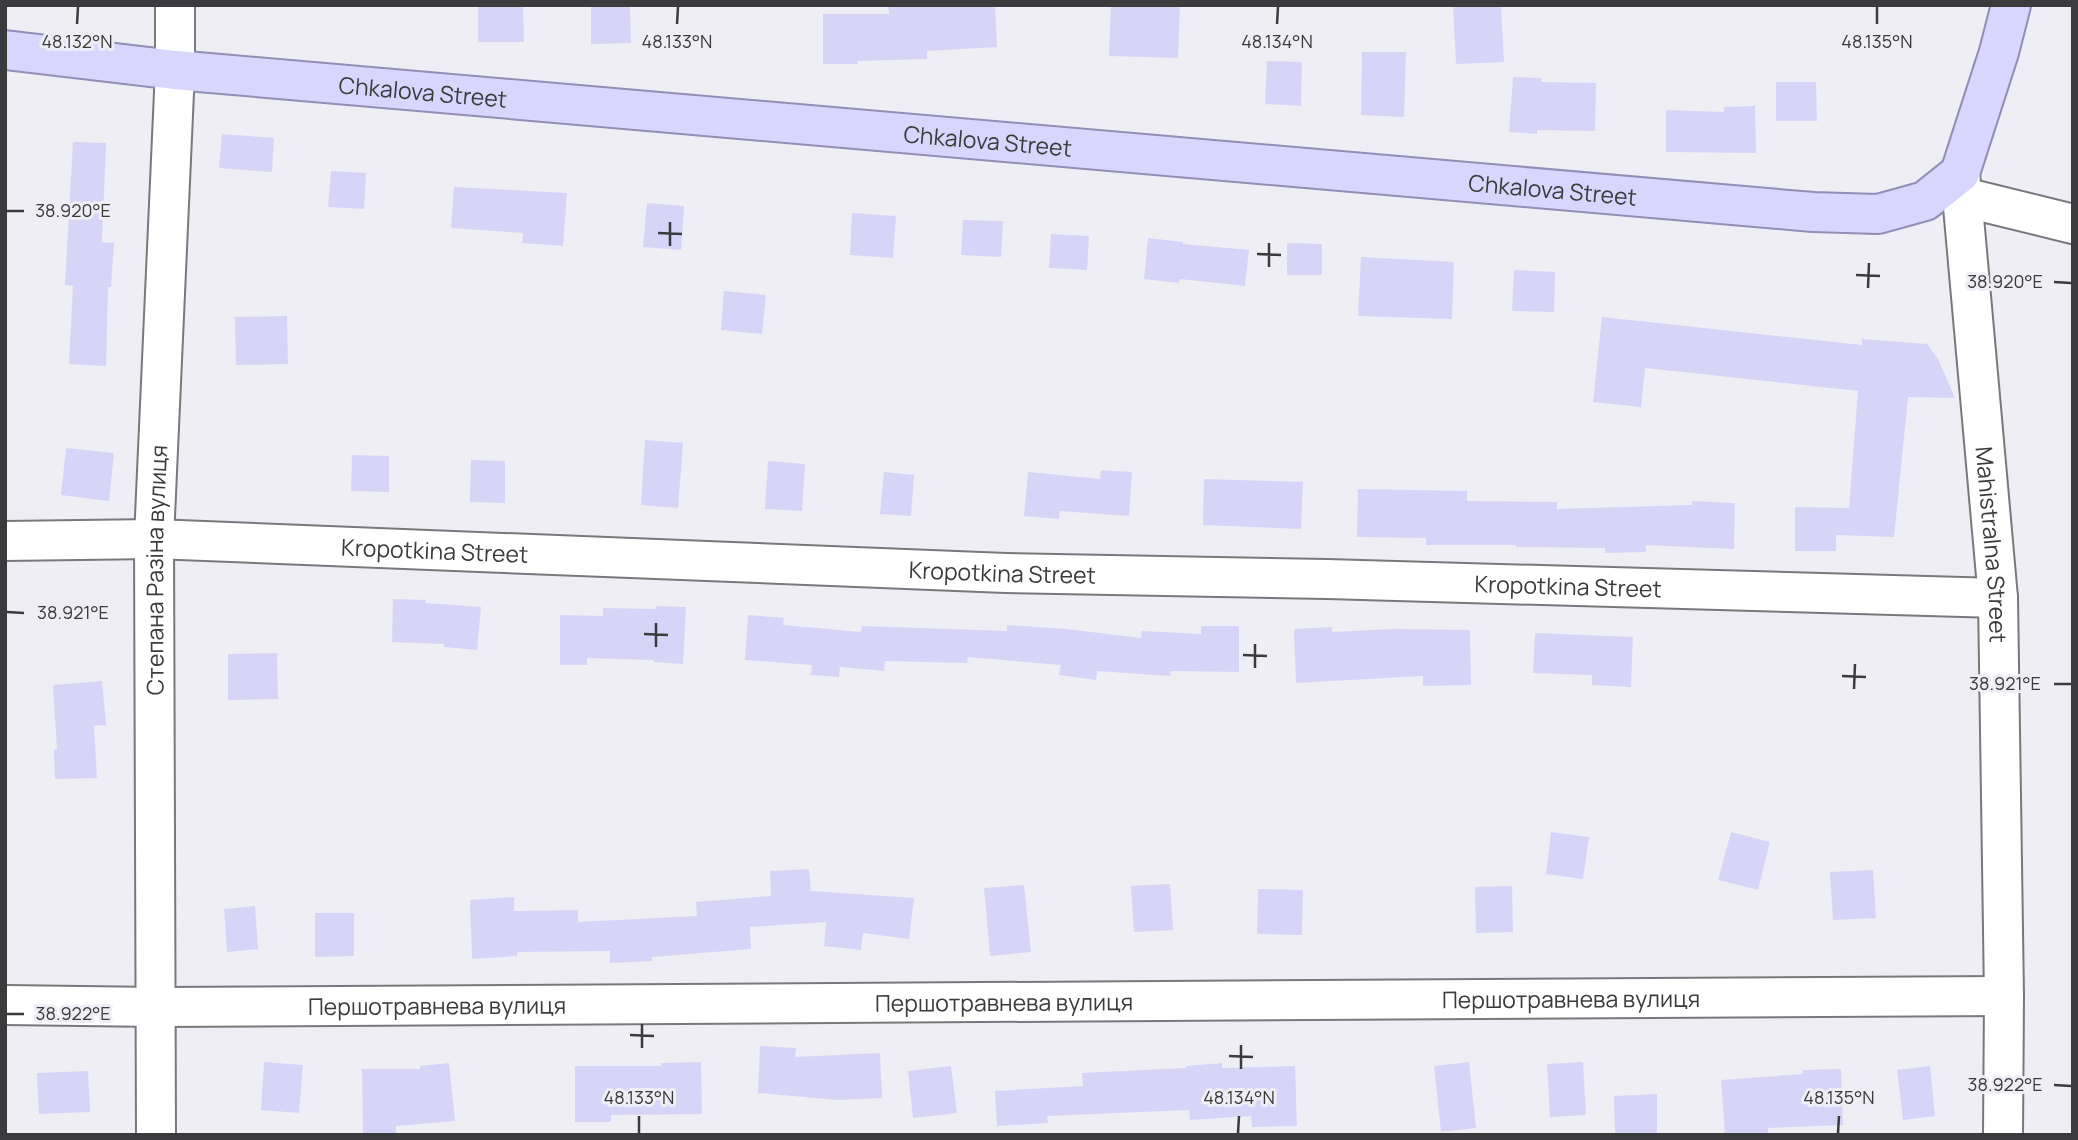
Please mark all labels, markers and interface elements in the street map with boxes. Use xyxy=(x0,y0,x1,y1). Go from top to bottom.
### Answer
text: 48.132°N xyxy=(41,29,113,53)
text: 48.133°N xyxy=(642,29,712,53)
text: 48.134°N xyxy=(1241,29,1313,53)
text: 48.135°N xyxy=(1841,29,1913,53)
street label: Chkalova Street xyxy=(337,68,508,115)
street label: Chkalova Street xyxy=(902,117,1073,164)
street label: Chkalova Street xyxy=(1467,166,1638,213)
text: 38.920°E xyxy=(35,198,111,222)
text: 38.920°E xyxy=(1967,269,2043,293)
street label: Степана Разіна вулиця xyxy=(138,444,174,695)
street label: Mahistralna Street xyxy=(1969,445,2015,643)
street label: Kropotkina Street xyxy=(341,530,529,570)
street label: Kropotkina Street xyxy=(908,553,1096,591)
street label: Kropotkina Street xyxy=(1474,567,1662,604)
text: 38.921°E xyxy=(37,600,109,624)
text: 38.921°E xyxy=(1969,671,2041,695)
street label: Першотравнева вулиця xyxy=(1442,982,1700,1015)
street label: Першотравнева вулиця xyxy=(875,985,1133,1019)
street label: Першотравнева вулиця xyxy=(308,989,566,1022)
text: 38.922°E xyxy=(35,1001,111,1025)
text: 38.922°E xyxy=(1967,1072,2043,1096)
text: 48.133°N xyxy=(604,1085,674,1109)
text: 48.134°N xyxy=(1203,1085,1275,1109)
text: 48.135°N xyxy=(1803,1085,1875,1109)

